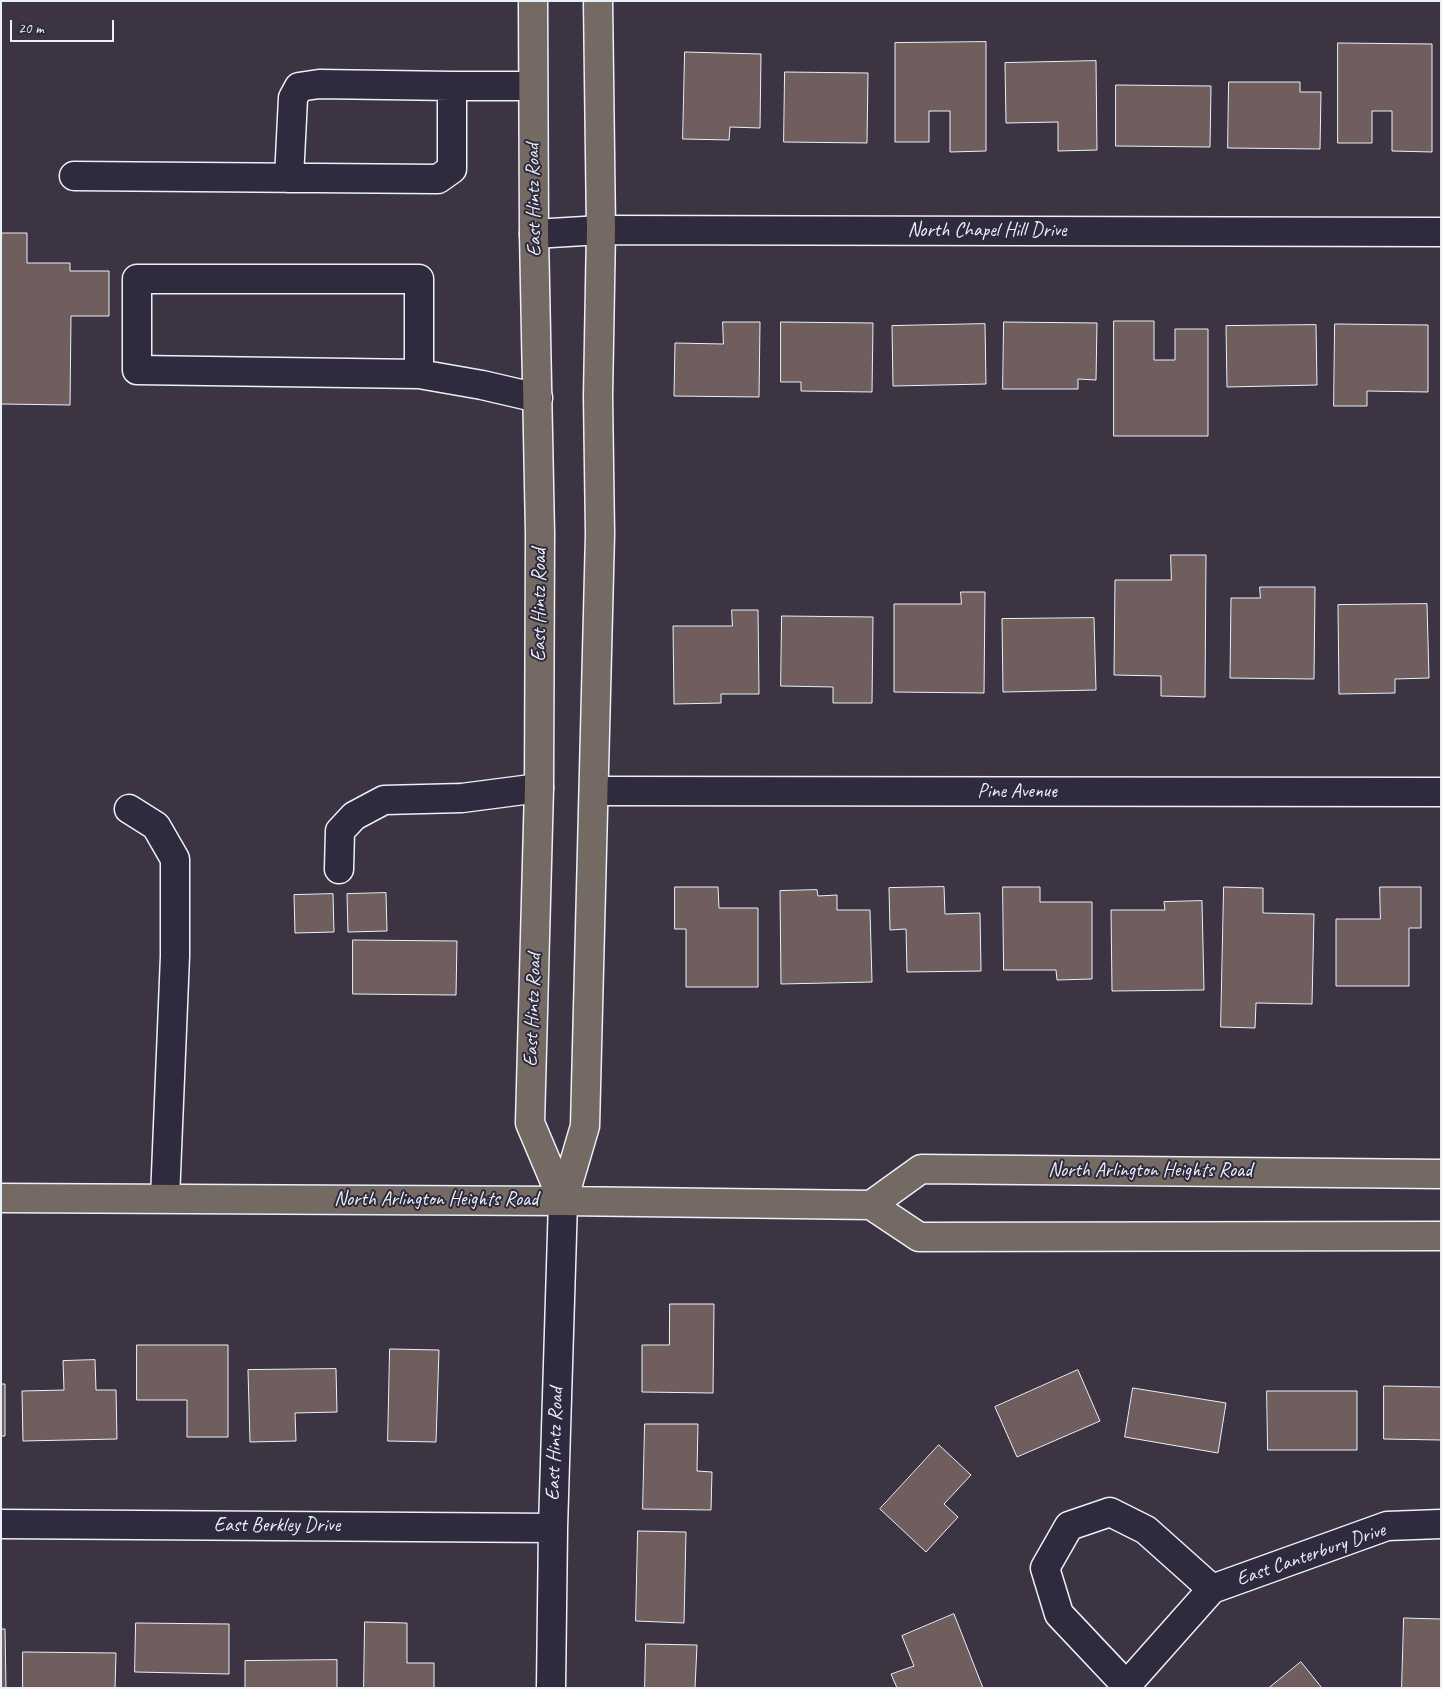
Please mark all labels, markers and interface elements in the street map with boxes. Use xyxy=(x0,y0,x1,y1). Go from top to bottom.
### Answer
scale bar xyxy=(12,10,116,42)
text: 20 m xyxy=(18,19,44,38)
street label: East Hintz Road xyxy=(521,143,547,257)
street label: North Chapel Hill Drive xyxy=(907,219,1067,243)
street label: East Hintz Road xyxy=(528,548,552,662)
street label: Pine Avenue xyxy=(977,780,1057,804)
street label: East Hintz Road xyxy=(519,953,547,1067)
street label: North Arlington Heights Road xyxy=(1048,1159,1252,1183)
street label: North Arlington Heights Road xyxy=(334,1188,538,1212)
street label: East Hintz Road xyxy=(541,1387,569,1501)
street label: East Berkley Drive xyxy=(214,1514,340,1538)
street label: East Canterbury Drive xyxy=(1233,1518,1389,1592)

